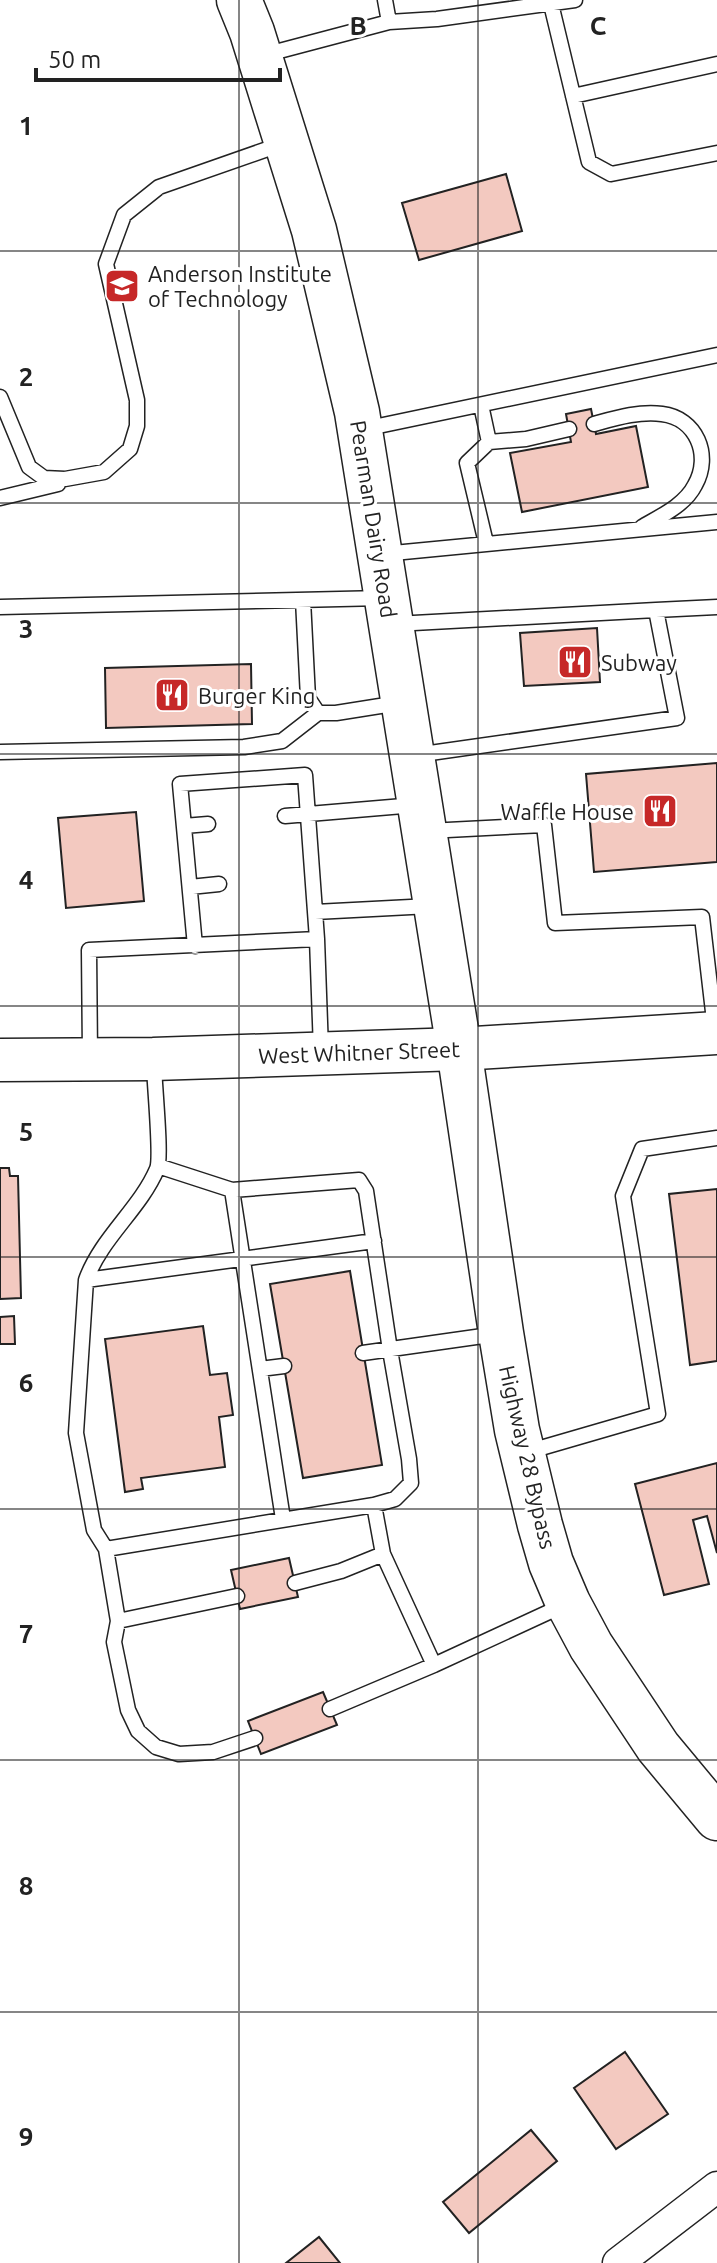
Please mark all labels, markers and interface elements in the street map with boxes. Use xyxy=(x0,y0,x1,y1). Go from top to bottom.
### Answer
text: B xyxy=(349,11,367,40)
text: C xyxy=(590,11,607,40)
scale bar xyxy=(36,32,280,82)
text: 50 m xyxy=(48,46,101,73)
text: 1 xyxy=(19,111,33,140)
place label: Anderson Institute of Technology xyxy=(148,261,332,311)
school or university icon: Anderson Institute of Technology xyxy=(103,267,141,305)
text: 2 xyxy=(19,362,33,391)
street label: Pearman Dairy Road xyxy=(346,418,402,620)
text: 3 xyxy=(19,614,33,643)
restaurant icon: Subway xyxy=(556,643,594,681)
place label: Subway xyxy=(601,650,677,675)
restaurant icon: Burger King xyxy=(153,676,191,714)
place label: Burger King xyxy=(198,683,315,708)
restaurant icon: Waffle House xyxy=(641,792,679,830)
place label: Waffle House xyxy=(501,799,634,824)
text: 4 xyxy=(19,865,33,894)
street label: West Whitner Street xyxy=(258,1036,461,1068)
text: 5 xyxy=(19,1117,33,1146)
street label: Highway 28 Bypass xyxy=(495,1363,561,1551)
text: 6 xyxy=(19,1368,33,1397)
text: 7 xyxy=(19,1619,33,1648)
text: 8 xyxy=(19,1871,33,1900)
text: 9 xyxy=(19,2122,33,2151)

